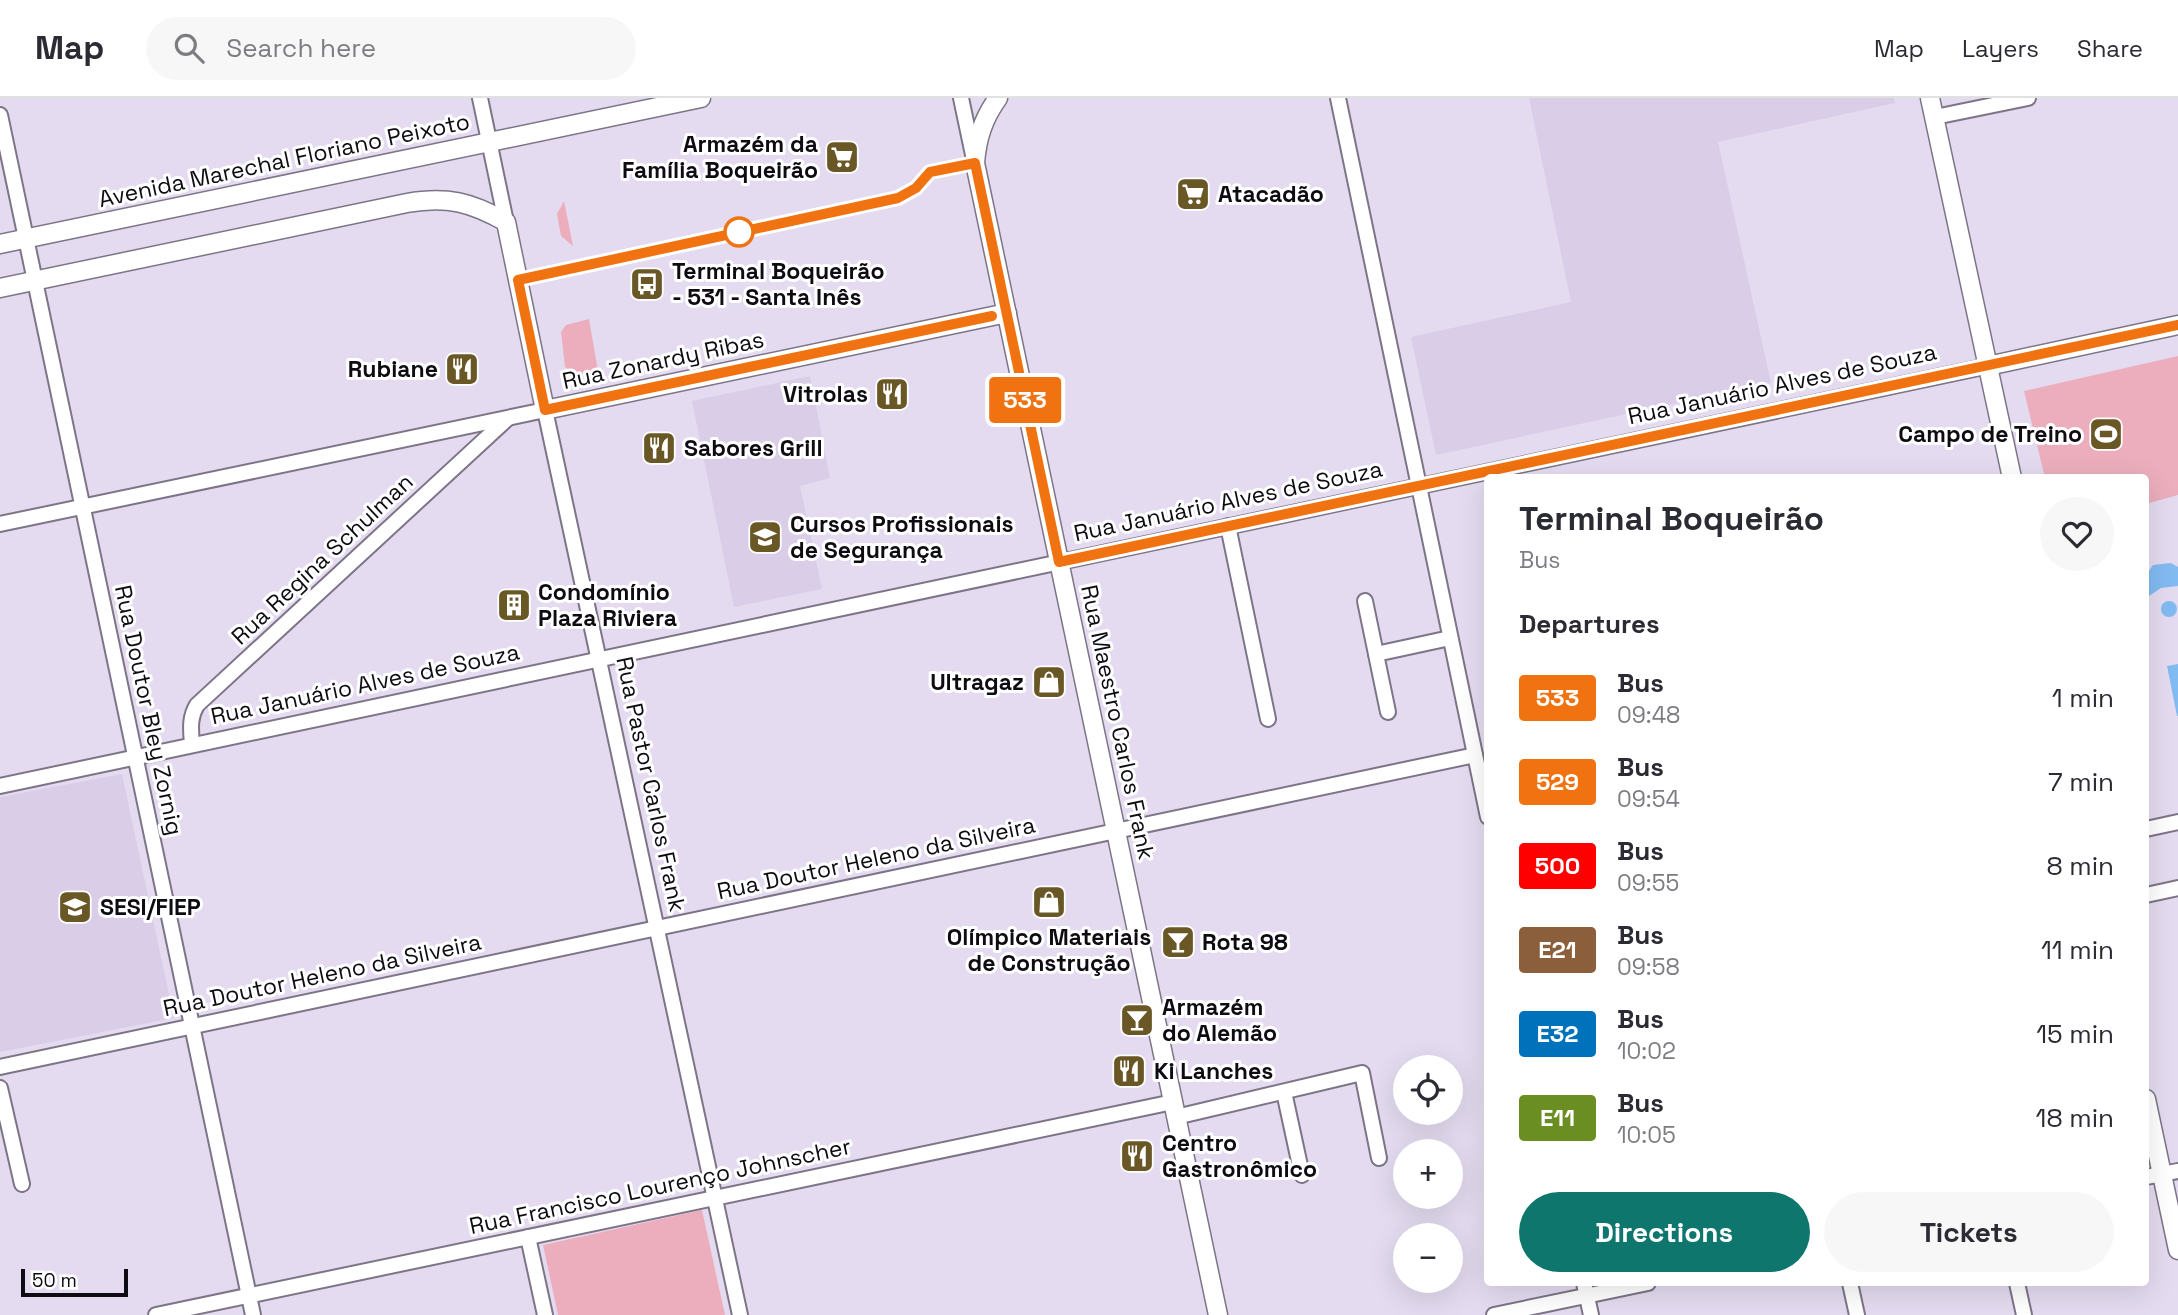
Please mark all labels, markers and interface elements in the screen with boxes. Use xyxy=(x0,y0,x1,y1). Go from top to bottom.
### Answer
search box xyxy=(146,17,636,80)
text: Map xyxy=(35,27,104,69)
icon: search xyxy=(170,29,208,67)
text: Search here xyxy=(226,31,376,65)
text: Map xyxy=(1874,33,1924,64)
text: Layers xyxy=(1962,33,2039,64)
text: Share xyxy=(2077,33,2143,64)
street label: Avenida Marechal Floriano Peixoto xyxy=(96,106,472,214)
place label: Armazém da Família Boqueirão xyxy=(622,129,818,185)
supermarket icon: Armazém da Família Boqueirão xyxy=(823,138,861,176)
supermarket icon: Atacadão xyxy=(1174,175,1212,213)
place label: Atacadão xyxy=(1218,179,1324,209)
unlabelled marker xyxy=(724,217,754,247)
place label: Terminal Boqueirão - 531 - Santa Inês xyxy=(672,256,884,312)
bus stop icon: Terminal Boqueirão - 531 - Santa Inês xyxy=(628,265,666,303)
street label: Rua Zonardy Ribas xyxy=(559,324,767,396)
street label: Rua Januário Alves de Souza xyxy=(1625,337,1939,431)
restaurant icon: Rubiane xyxy=(443,350,481,388)
place label: Rubiane xyxy=(348,354,438,384)
restaurant icon: Vitrolas xyxy=(873,375,911,413)
line badge: 533 xyxy=(985,377,1065,423)
place label: Vitrolas xyxy=(783,379,868,409)
text: 533 xyxy=(1003,384,1047,415)
sports icon: Campo de Treino xyxy=(2087,415,2125,453)
place label: Campo de Treino xyxy=(1898,419,2082,449)
restaurant icon: Sabores Grill xyxy=(640,429,678,467)
place label: Sabores Grill xyxy=(684,433,823,463)
street label: Rua Januário Alves de Souza xyxy=(1071,454,1385,548)
street label: Rua Regina Schulman xyxy=(225,467,419,651)
button: heart xyxy=(2040,497,2114,571)
text: Terminal Boqueirão xyxy=(1519,498,1824,540)
place label: Cursos Profissionais de Segurança xyxy=(790,509,1014,565)
school or university icon: Cursos Profissionais de Segurança xyxy=(746,518,784,556)
text: Bus xyxy=(1519,545,1560,575)
place label: Condomínio Plaza Riviera xyxy=(538,577,677,633)
street label: Rua Doutor Bley Zornig xyxy=(108,582,190,838)
street label: Rua Maestro Carlos Frank xyxy=(1074,582,1162,862)
building icon: Condomínio Plaza Riviera xyxy=(495,586,533,624)
text: Departures xyxy=(1519,607,1660,641)
street label: Rua Januário Alves de Souza xyxy=(208,637,522,731)
street label: Rua Pastor Carlos Frank xyxy=(609,654,693,914)
shop icon: Ultragaz xyxy=(1030,663,1068,701)
text: Bus xyxy=(1617,666,1664,700)
place label: Ultragaz xyxy=(930,667,1024,697)
text: 1 min xyxy=(2052,681,2114,715)
text: 533 xyxy=(1536,682,1579,713)
text: 09:48 xyxy=(1617,700,1680,730)
text: Bus xyxy=(1617,750,1664,784)
text: 7 min xyxy=(2048,765,2114,799)
text: 529 xyxy=(1536,766,1579,797)
text: 09:54 xyxy=(1617,784,1680,814)
street label: Rua Doutor Heleno da Silveira xyxy=(714,810,1038,906)
text: Bus xyxy=(1617,834,1664,868)
text: 8 min xyxy=(2046,849,2114,883)
text: 500 xyxy=(1535,850,1580,881)
text: 09:55 xyxy=(1617,868,1679,898)
shop icon: Olímpico Materiais de Construção xyxy=(1030,883,1068,921)
school or university icon: SESI/FIEP xyxy=(56,888,94,926)
place label: SESI/FIEP xyxy=(100,892,201,922)
text: Bus xyxy=(1617,918,1664,952)
place label: Olímpico Materiais de Construção xyxy=(947,922,1151,978)
bar icon: Rota 98 xyxy=(1159,923,1197,961)
street label: Rua Doutor Heleno da Silveira xyxy=(160,927,484,1023)
place label: Rota 98 xyxy=(1202,927,1288,957)
text: 11 min xyxy=(2041,933,2114,967)
text: E21 xyxy=(1538,934,1577,965)
text: 09:58 xyxy=(1617,952,1680,982)
place label: Armazém do Alemão xyxy=(1162,992,1277,1048)
bar icon: Armazém do Alemão xyxy=(1118,1001,1156,1039)
text: Bus xyxy=(1617,1002,1664,1036)
text: 15 min xyxy=(2036,1017,2114,1051)
text: E32 xyxy=(1536,1018,1579,1049)
text: 10:02 xyxy=(1617,1036,1676,1066)
restaurant icon: Ki Lanches xyxy=(1110,1052,1148,1090)
map controls xyxy=(1393,1055,1463,1293)
button: locate xyxy=(1393,1055,1463,1125)
place label: Ki Lanches xyxy=(1154,1056,1273,1086)
text: Bus xyxy=(1617,1086,1664,1120)
text: 18 min xyxy=(2036,1101,2114,1135)
text: E11 xyxy=(1540,1102,1575,1133)
text: 10:05 xyxy=(1617,1120,1676,1150)
place label: Centro Gastronômico xyxy=(1162,1128,1317,1184)
street label: Rua Francisco Lourenço Johnscher xyxy=(466,1131,854,1241)
restaurant icon: Centro Gastronômico xyxy=(1118,1137,1156,1175)
button: + xyxy=(1393,1139,1463,1209)
button: Directions xyxy=(1519,1192,1810,1272)
button: Tickets xyxy=(1824,1192,2114,1272)
button: − xyxy=(1393,1223,1463,1293)
scale bar xyxy=(21,1266,128,1298)
text: 50 m xyxy=(32,1268,77,1293)

